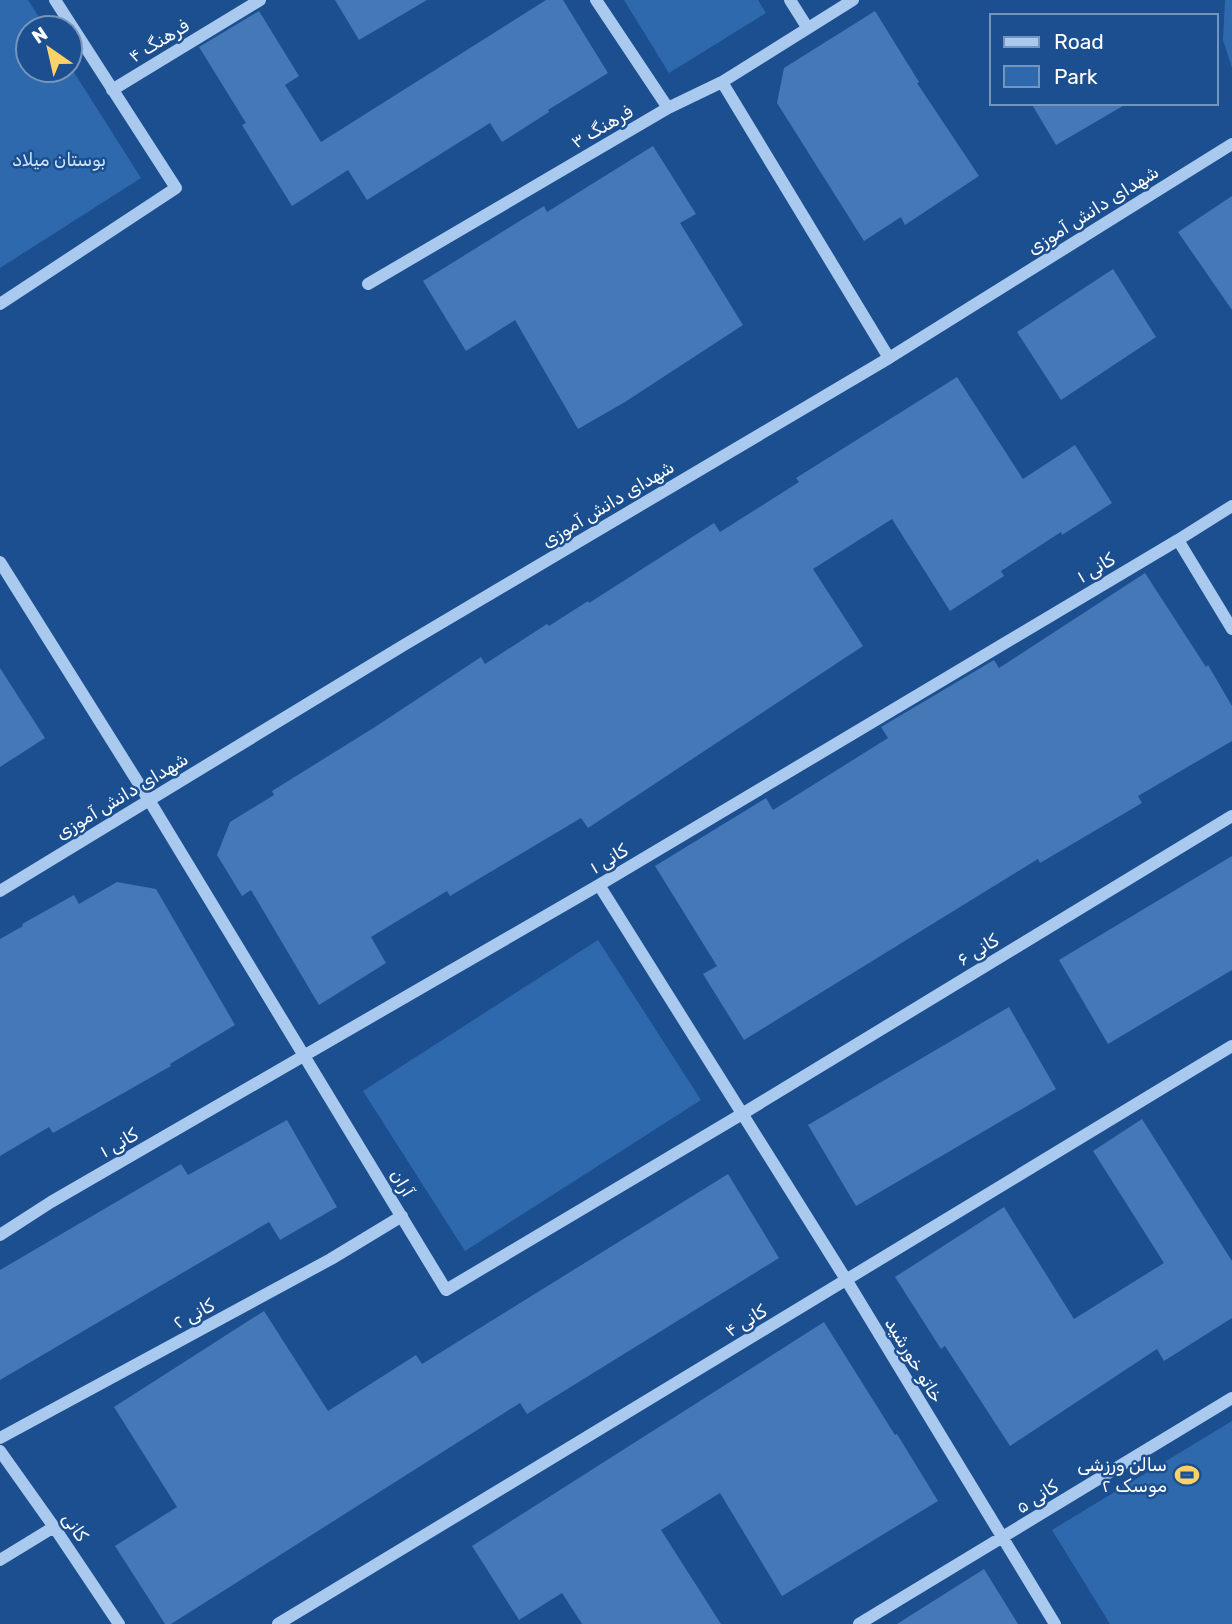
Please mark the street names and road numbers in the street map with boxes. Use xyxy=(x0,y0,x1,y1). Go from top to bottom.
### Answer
street label: فرهنگ ۴ xyxy=(125,15,193,67)
street label: فرهنگ ۳ xyxy=(567,101,637,153)
street label: شهدای دانش آموزی xyxy=(1023,161,1163,259)
street label: شهدای دانش آموزی xyxy=(538,456,678,552)
street label: کانی ۱ xyxy=(1073,548,1119,588)
street label: شهدای دانش آموزی xyxy=(52,748,192,844)
street label: کانی ۱ xyxy=(586,839,632,879)
street label: کانی ۶ xyxy=(953,929,1003,971)
street label: کانی ۱ xyxy=(96,1123,142,1163)
street label: آران xyxy=(385,1165,419,1202)
street label: کانی ۲ xyxy=(170,1294,218,1334)
street label: کانی ۴ xyxy=(721,1300,771,1342)
street label: خاتو خورشید xyxy=(880,1313,948,1407)
street label: کانی ۵ xyxy=(1012,1475,1062,1519)
street label: کانی xyxy=(57,1508,93,1546)

